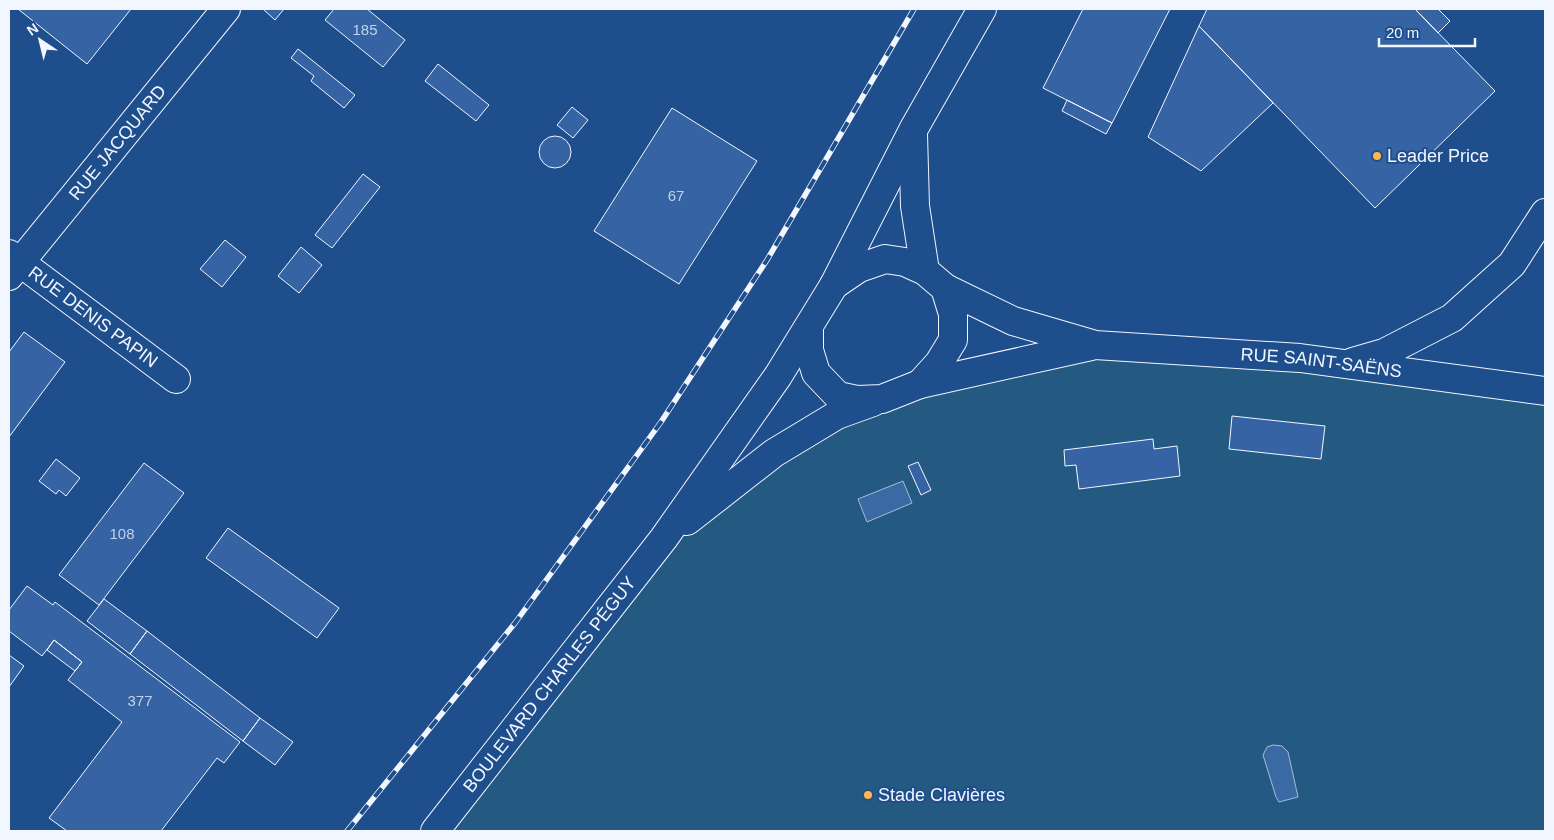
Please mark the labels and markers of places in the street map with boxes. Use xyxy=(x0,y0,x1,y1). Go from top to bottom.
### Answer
place label: Leader Price xyxy=(1387,146,1489,166)
marker: Leader Price xyxy=(1371,150,1383,162)
place label: Stade Clavières xyxy=(878,785,1005,805)
marker: Stade Clavières xyxy=(862,789,874,801)

